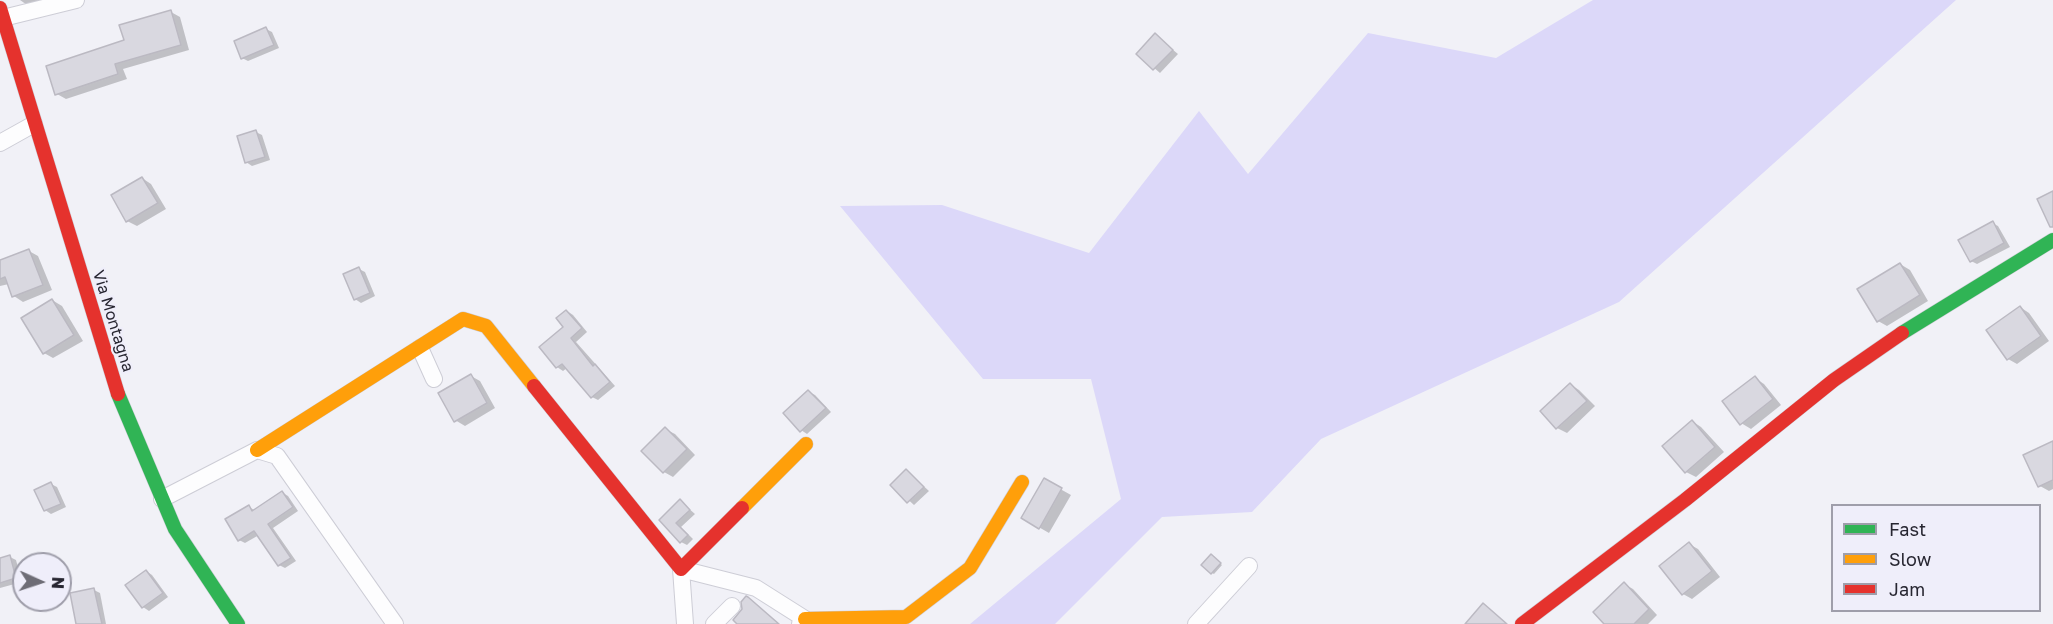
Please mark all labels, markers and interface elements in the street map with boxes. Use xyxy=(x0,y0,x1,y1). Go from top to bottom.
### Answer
street label: Via Montagna xyxy=(88,268,138,374)
legend xyxy=(1831,504,2041,612)
text: Fast xyxy=(1889,518,1926,540)
text: Slow xyxy=(1889,548,1931,570)
north arrow xyxy=(12,552,72,612)
text: N xyxy=(48,576,68,589)
text: Jam xyxy=(1889,578,1925,600)

